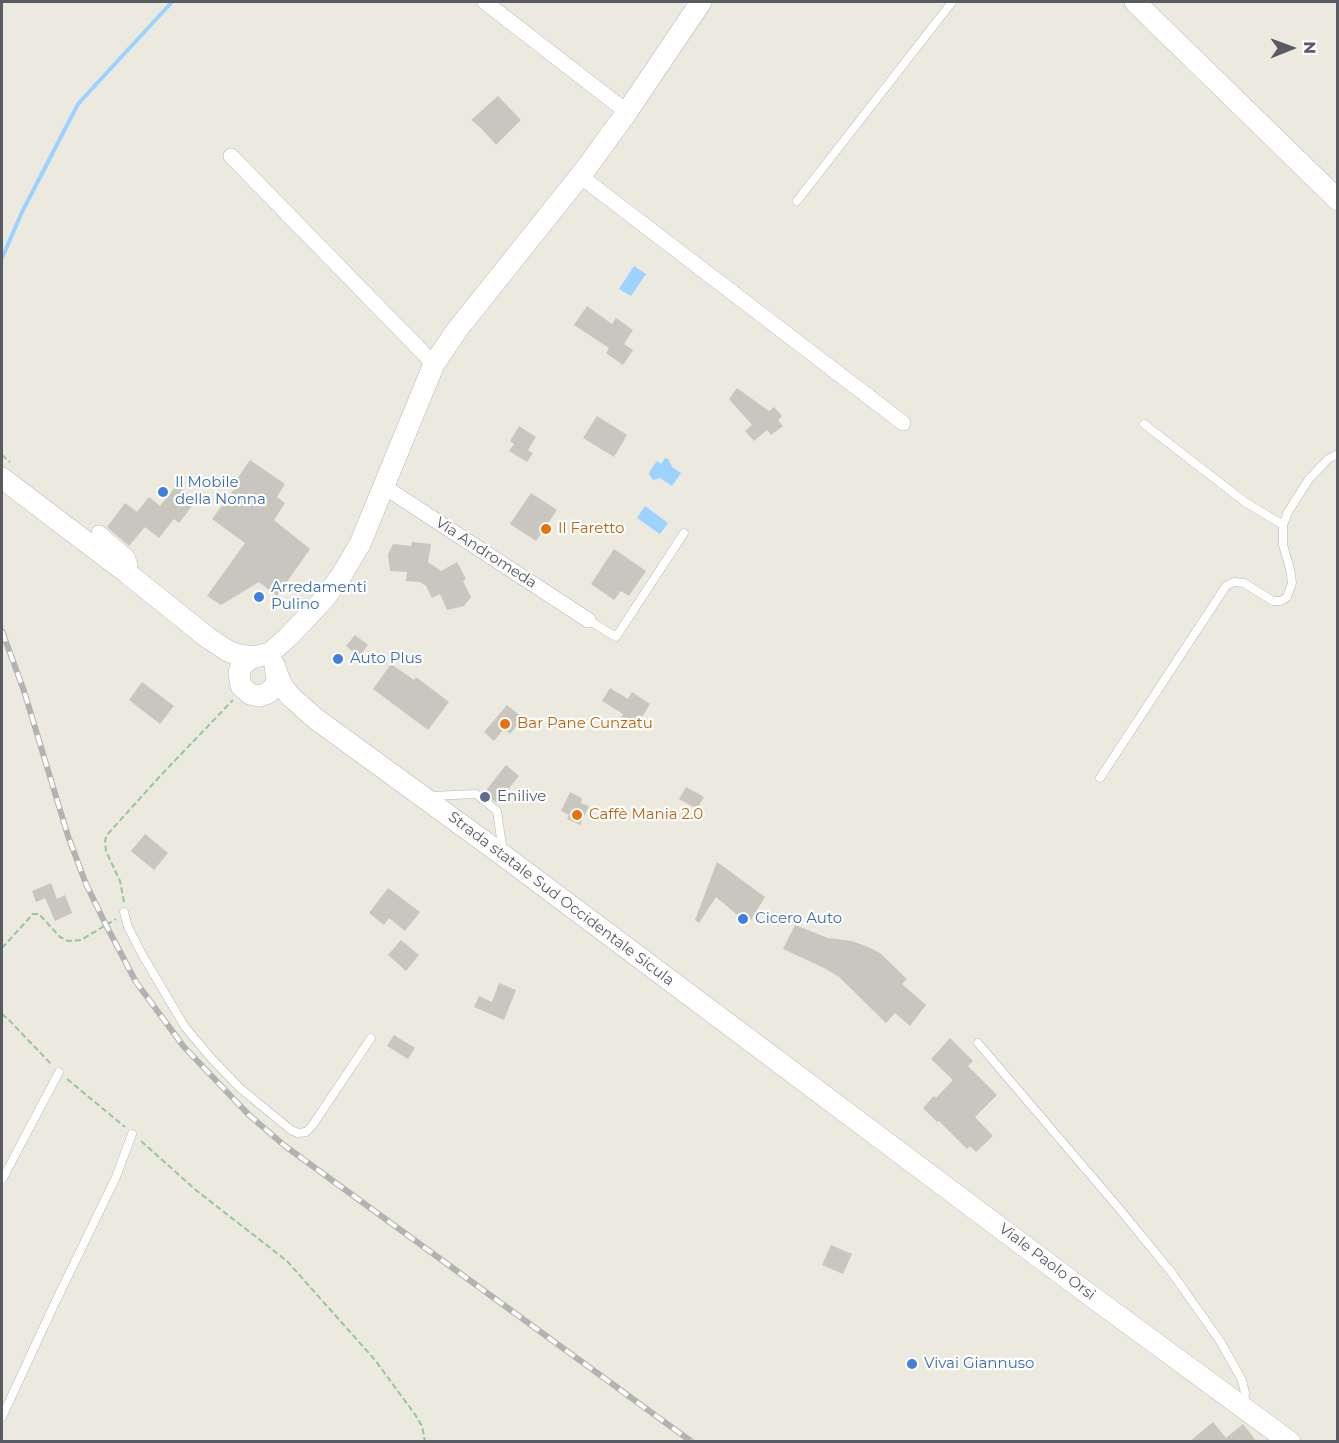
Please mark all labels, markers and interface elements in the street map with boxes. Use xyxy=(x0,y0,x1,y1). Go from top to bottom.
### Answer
north arrow xyxy=(1261,18,1321,78)
text: N xyxy=(1300,41,1319,54)
place label: Il Mobile della Nonna xyxy=(175,474,266,509)
marker: Il Mobile della Nonna xyxy=(156,485,170,499)
street label: Via Andromeda xyxy=(432,514,540,592)
place label: Il Faretto xyxy=(558,520,625,538)
marker: Il Faretto xyxy=(539,522,553,536)
place label: Arredamenti Pulino xyxy=(271,579,367,614)
marker: Arredamenti Pulino xyxy=(252,590,266,604)
place label: Auto Plus xyxy=(350,650,422,668)
marker: Auto Plus xyxy=(331,652,345,666)
place label: Bar Pane Cunzatu xyxy=(517,715,653,733)
marker: Bar Pane Cunzatu xyxy=(498,717,512,731)
place label: Enilive xyxy=(497,788,546,806)
marker: Enilive xyxy=(478,790,492,804)
place label: Caffè Mania 2.0 xyxy=(589,806,703,824)
street label: Strada statale Sud Occidentale Sicula xyxy=(444,808,678,990)
marker: Caffè Mania 2.0 xyxy=(570,808,584,822)
place label: Cicero Auto xyxy=(755,910,842,928)
marker: Cicero Auto xyxy=(736,912,750,926)
street label: Viale Paolo Orsi xyxy=(995,1220,1099,1304)
place label: Vivai Giannuso xyxy=(924,1355,1034,1373)
marker: Vivai Giannuso xyxy=(905,1357,919,1371)

